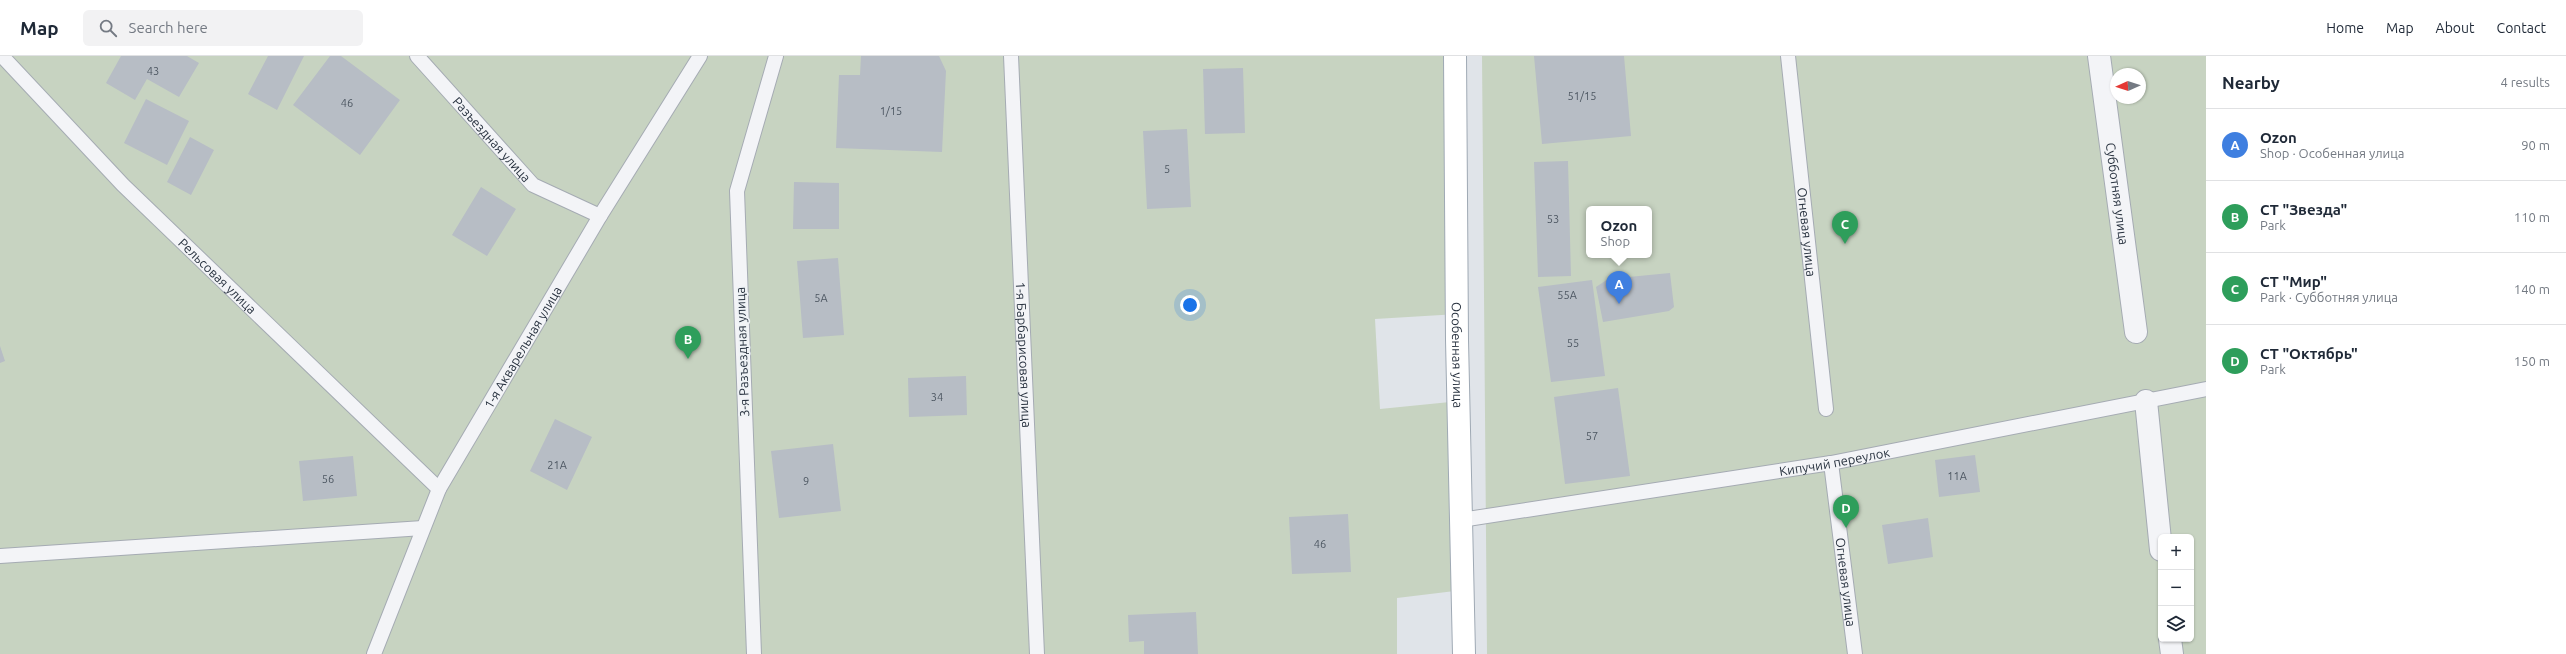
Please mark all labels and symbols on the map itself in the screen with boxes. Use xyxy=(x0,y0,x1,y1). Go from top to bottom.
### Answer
house number: 43 xyxy=(147,65,159,77)
north arrow xyxy=(2110,68,2146,104)
house number: 51/15 xyxy=(1568,90,1596,102)
street label: Разъездная улица xyxy=(450,94,534,185)
house number: 46 xyxy=(341,97,353,109)
house number: 1/15 xyxy=(880,105,902,117)
street label: Субботняя улица xyxy=(2104,142,2131,246)
house number: 5 xyxy=(1164,163,1170,175)
street label: Огневая улица xyxy=(1795,187,1819,277)
pin: C xyxy=(1832,211,1858,244)
house number: 53 xyxy=(1547,213,1559,225)
street label: Рельсовая улица xyxy=(176,235,259,316)
pin: A xyxy=(1606,271,1632,304)
street label: 1-я Барбарисовая улица xyxy=(1014,281,1034,428)
street label: 1-я Акварельная улица xyxy=(481,284,564,411)
street label: 3-я Разъездная улица xyxy=(733,287,751,417)
house number: 55А xyxy=(1557,289,1578,301)
house number: 5А xyxy=(814,292,829,304)
your location xyxy=(1180,295,1200,315)
street label: Особенная улица xyxy=(1450,302,1466,408)
pin: B xyxy=(675,326,701,359)
house number: 55 xyxy=(1567,337,1579,349)
house number: 34 xyxy=(931,391,943,403)
house number: 57 xyxy=(1586,430,1598,442)
street label: Кипучий переулок xyxy=(1778,445,1891,478)
house number: 21А xyxy=(547,459,568,471)
house number: 11А xyxy=(1947,470,1968,482)
house number: 56 xyxy=(322,473,334,485)
house number: 9 xyxy=(803,475,809,487)
pin: D xyxy=(1833,495,1859,528)
street label: Огневая улица xyxy=(1833,537,1858,627)
house number: 46 xyxy=(1314,538,1326,550)

